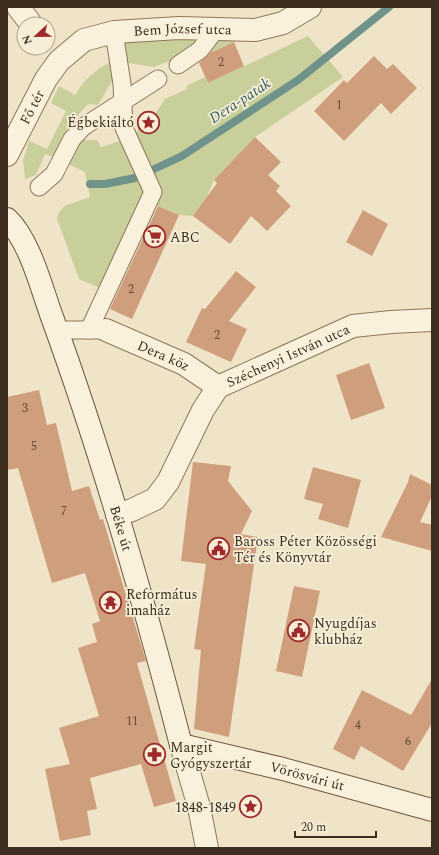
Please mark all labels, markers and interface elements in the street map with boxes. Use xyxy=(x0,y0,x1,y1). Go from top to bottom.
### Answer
north arrow xyxy=(16,16,56,56)
street label: Bem József utca xyxy=(133,17,232,41)
text: N xyxy=(18,32,37,47)
house number: 2 xyxy=(218,53,224,72)
water label: Dera-patak xyxy=(204,72,276,130)
street label: Fő tér xyxy=(14,86,50,128)
house number: 1 xyxy=(336,96,342,115)
place icon: Égbekiáltó xyxy=(136,109,162,135)
place label: Égbekiáltó xyxy=(67,112,134,133)
supermarket icon: ABC xyxy=(141,224,167,250)
place label: ABC xyxy=(170,227,200,248)
house number: 2 xyxy=(128,280,134,299)
street label: Széchenyi István utca xyxy=(223,318,353,392)
house number: 2 xyxy=(214,326,220,345)
street label: Dera köz xyxy=(134,334,195,376)
house number: 3 xyxy=(22,399,28,418)
house number: 5 xyxy=(31,437,37,456)
house number: 7 xyxy=(61,502,67,521)
street label: Béke út xyxy=(105,503,138,554)
place label: Baross Péter Közösségi Tér és Könyvtár xyxy=(234,531,377,568)
public building icon: Baross Péter Közösségi Tér és Könyvtár xyxy=(206,536,232,562)
place label: Református imaház xyxy=(126,584,198,621)
temple icon: Református imaház xyxy=(98,589,124,615)
place label: Nyugdíjas klubház xyxy=(314,613,377,650)
public building icon: Nyugdíjas klubház xyxy=(285,618,311,644)
house number: 11 xyxy=(126,712,138,731)
house number: 4 xyxy=(355,716,361,735)
house number: 6 xyxy=(405,732,411,751)
place label: Margit Gyógyszertár xyxy=(170,737,252,774)
pharmacy icon: Margit Gyógyszertár xyxy=(142,742,168,768)
street label: Vörösvári út xyxy=(268,756,347,796)
place icon: 1848-1849 xyxy=(238,794,264,820)
place label: 1848-1849 xyxy=(175,797,236,818)
scale bar xyxy=(295,813,376,839)
text: 20 m xyxy=(301,818,326,837)

